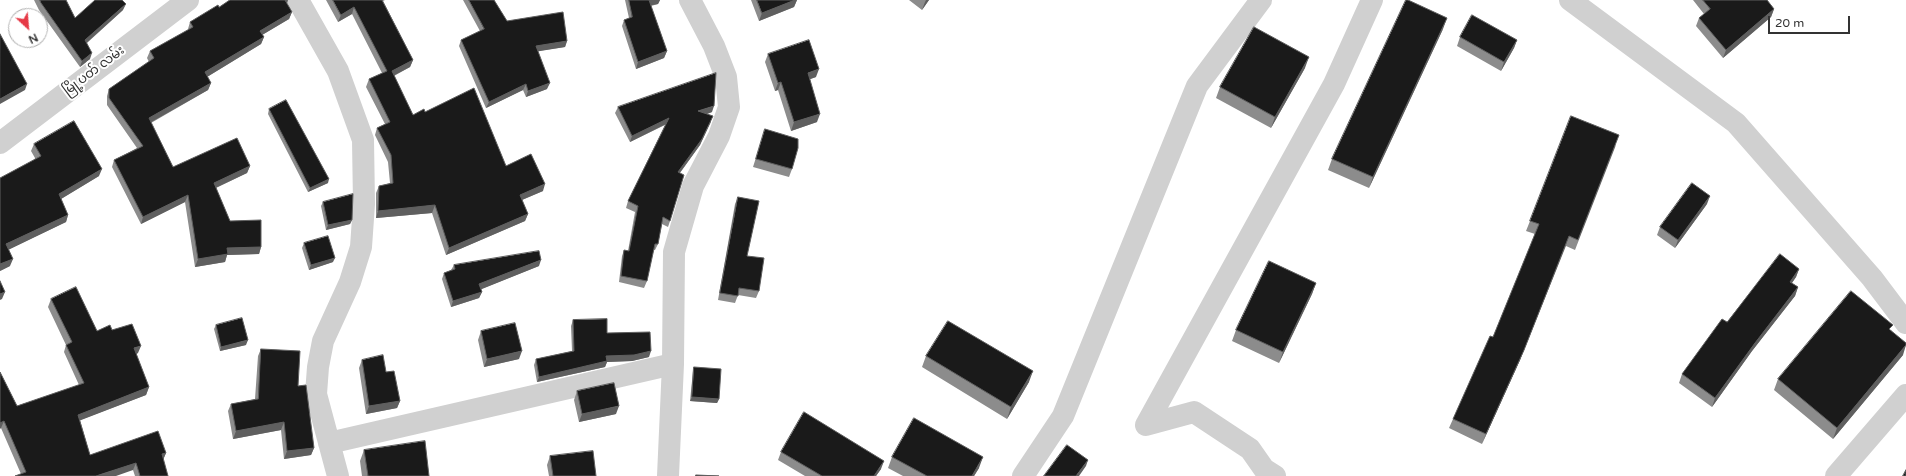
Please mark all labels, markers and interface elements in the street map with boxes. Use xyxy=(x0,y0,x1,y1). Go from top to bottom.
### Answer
north arrow xyxy=(8,8,48,48)
scale bar xyxy=(1770,8,1852,34)
text: 20 m xyxy=(1775,16,1804,30)
text: N xyxy=(26,31,40,46)
street label: မြို့ပတ် လမ်း xyxy=(60,43,128,99)

